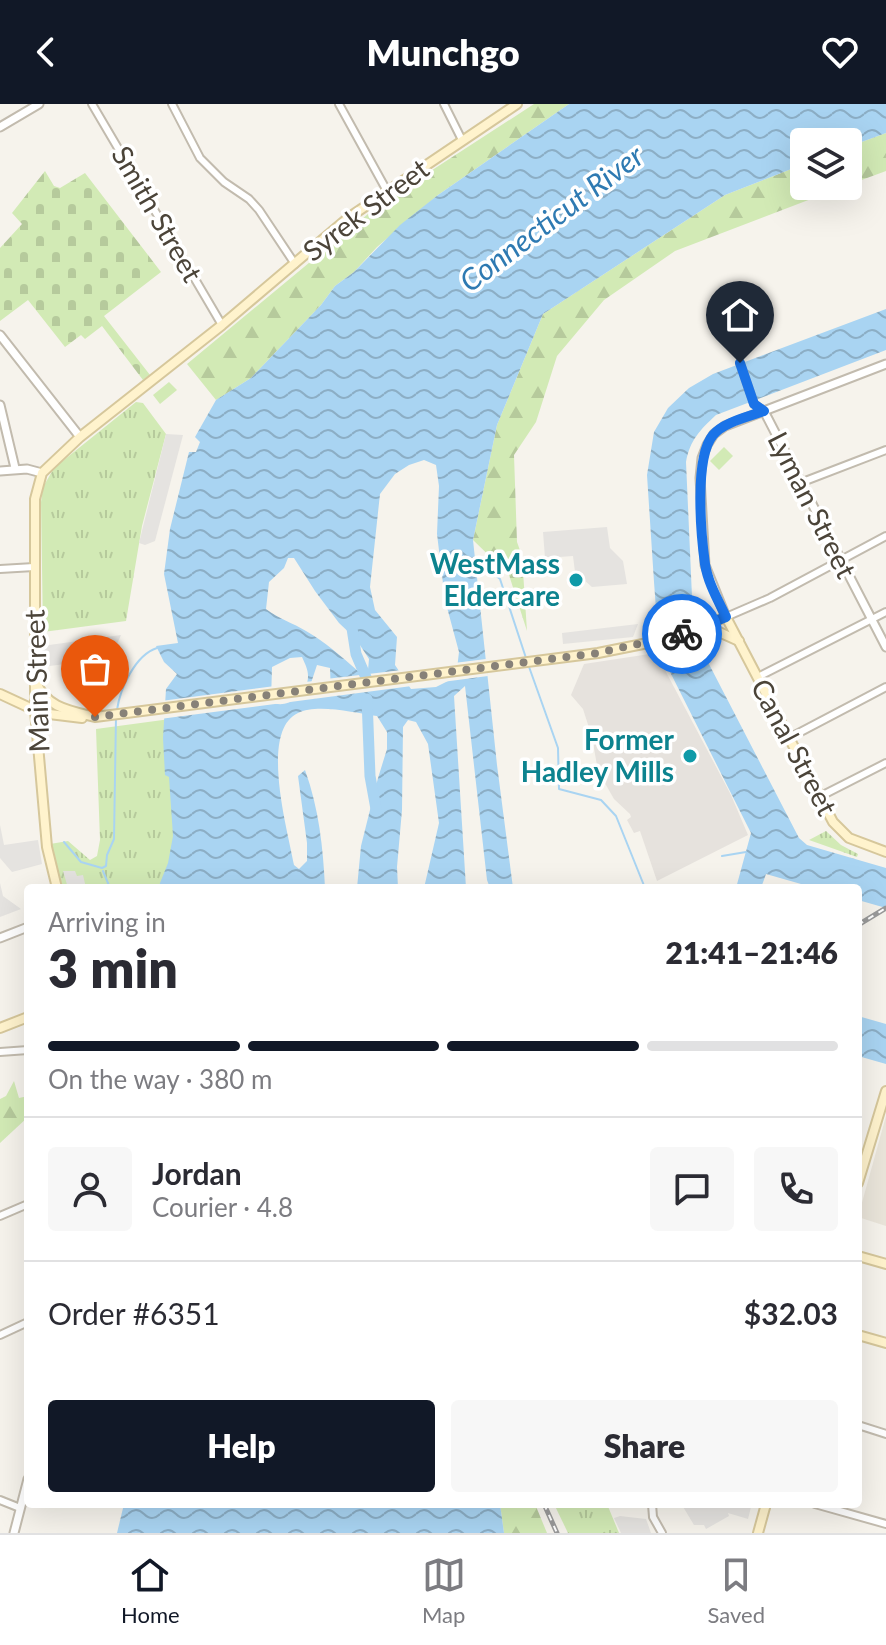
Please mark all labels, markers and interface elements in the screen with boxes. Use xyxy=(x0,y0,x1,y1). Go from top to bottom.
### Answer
icon: back xyxy=(24,30,68,74)
text: Munchgo xyxy=(366,30,520,74)
icon: heart xyxy=(818,30,862,74)
map controls xyxy=(790,128,862,200)
button: layers xyxy=(790,128,862,200)
water label: Connecticut River xyxy=(452,136,650,298)
street label: Smith Street xyxy=(105,140,210,287)
street label: Syrek Street xyxy=(296,151,435,267)
pin xyxy=(706,281,774,363)
icon: home xyxy=(718,293,762,337)
street label: Lyman Street xyxy=(762,426,864,583)
place label: WestMass Eldercare xyxy=(430,546,560,612)
marker: WestMass Eldercare xyxy=(567,571,585,589)
courier xyxy=(642,594,722,674)
street label: Main Street xyxy=(17,609,55,753)
icon: bike xyxy=(660,612,704,656)
pin xyxy=(61,635,129,717)
icon: bag xyxy=(73,647,117,691)
street label: Canal Street xyxy=(745,672,845,821)
place label: Former Hadley Mills xyxy=(521,722,675,788)
marker: Former Hadley Mills xyxy=(681,747,699,765)
text: Arriving in xyxy=(48,906,166,938)
text: 21:41–21:46 xyxy=(665,934,838,970)
text: 3 min xyxy=(48,937,178,999)
text: On the way · 380 m xyxy=(48,1063,272,1095)
button: person xyxy=(48,1147,132,1231)
button: chat xyxy=(650,1147,734,1231)
button: phone xyxy=(754,1147,838,1231)
text: Jordan xyxy=(152,1155,242,1191)
text: Courier · 4.8 xyxy=(152,1191,293,1223)
text: Order #6351 xyxy=(48,1295,220,1331)
text: $32.03 xyxy=(744,1295,838,1331)
button: Help xyxy=(48,1400,435,1492)
button: Share xyxy=(451,1400,838,1492)
tab: Home xyxy=(121,1553,180,1628)
tab: Map xyxy=(422,1553,466,1628)
tab: Saved xyxy=(708,1553,765,1628)

